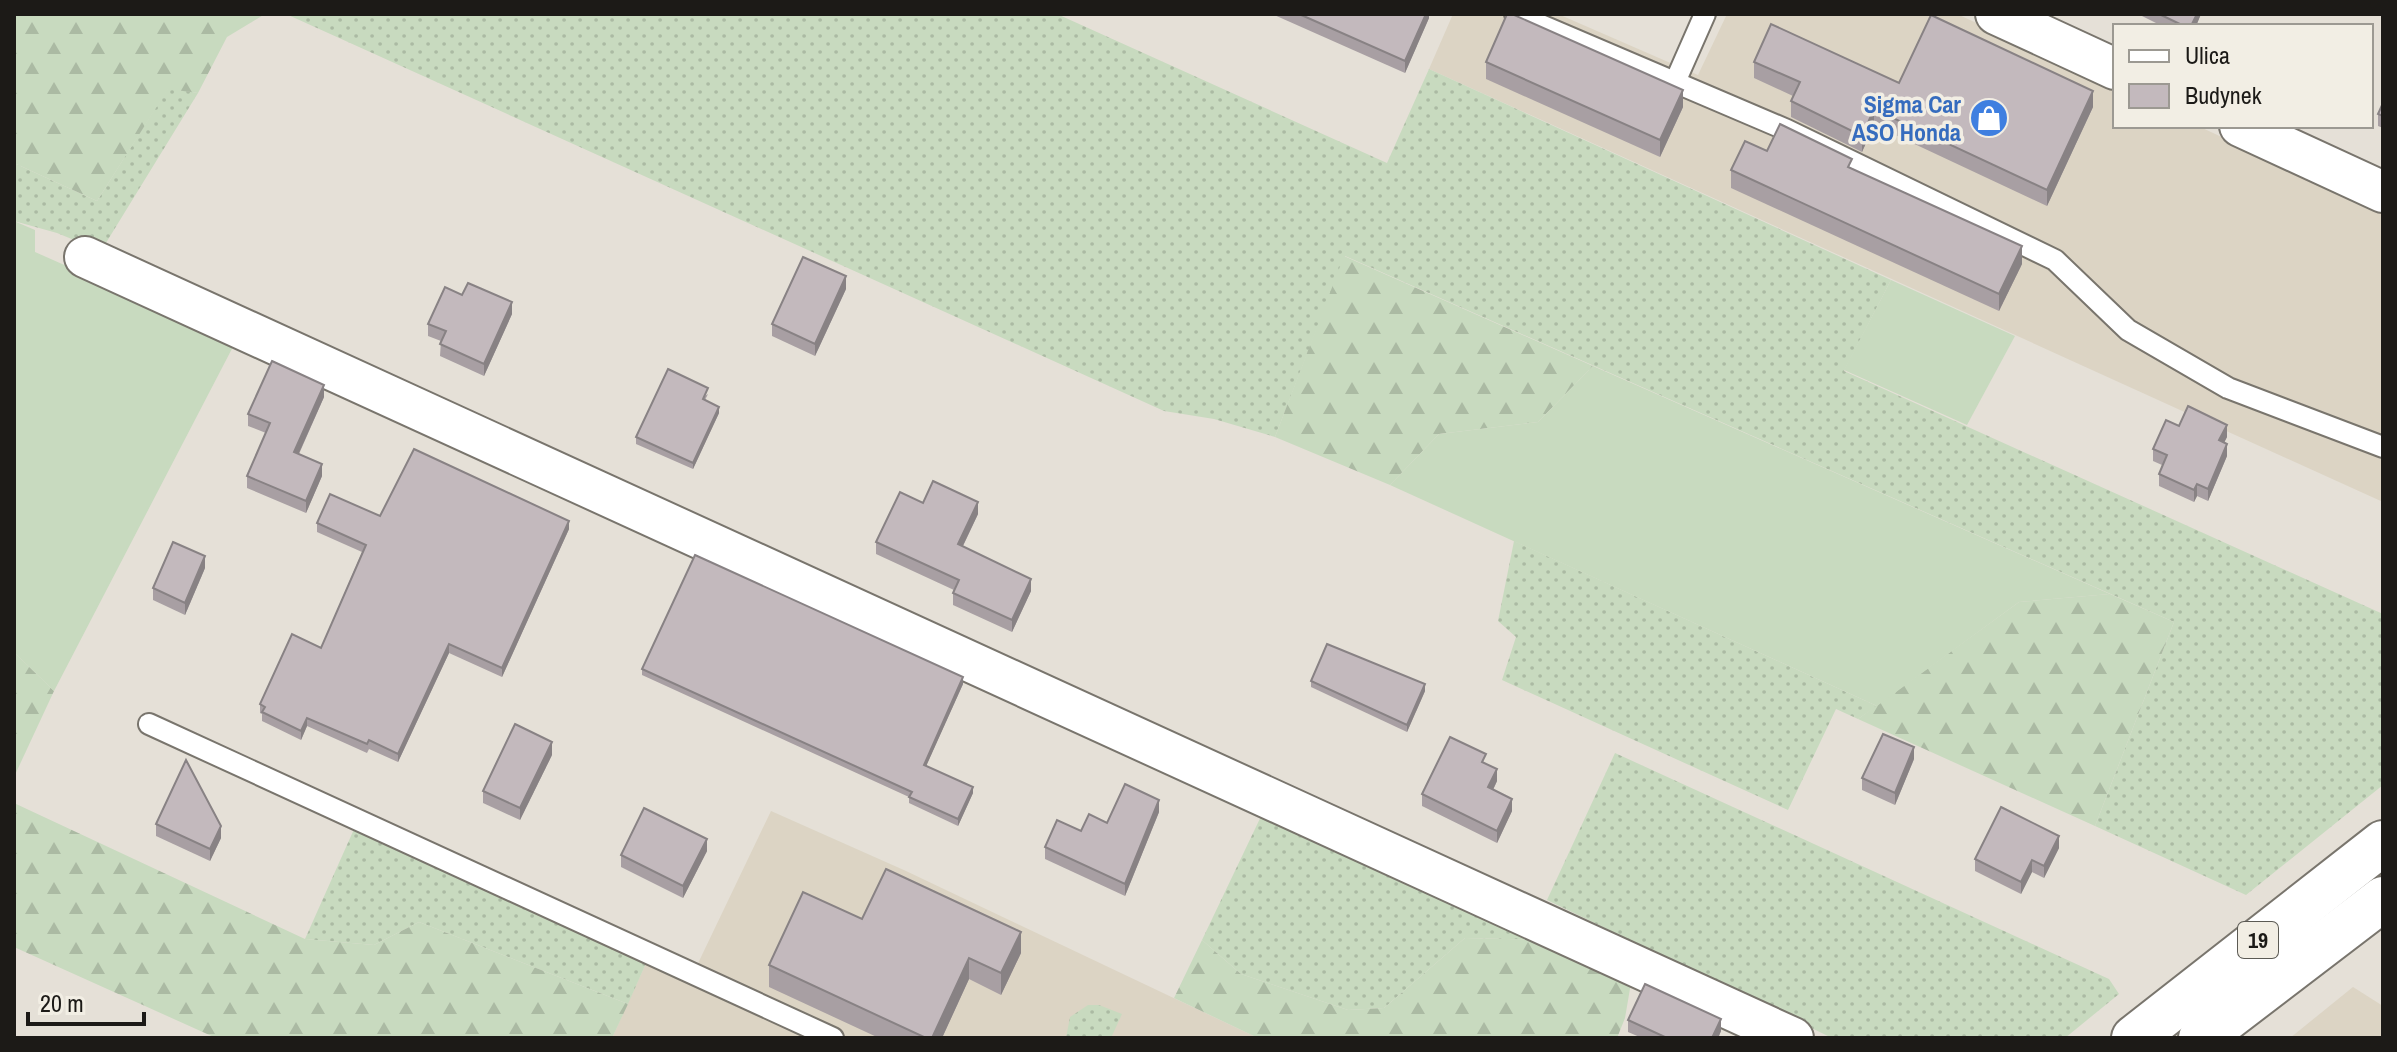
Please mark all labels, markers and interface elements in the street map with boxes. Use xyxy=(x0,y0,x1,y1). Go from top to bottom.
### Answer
legend xyxy=(2113,24,2373,128)
text: Ulica xyxy=(2185,39,2230,71)
text: Budynek xyxy=(2185,79,2262,111)
place label: Sigma Car ASO Honda xyxy=(1852,88,1961,148)
shop icon: Sigma Car ASO Honda xyxy=(1968,97,2010,139)
road number: 19 xyxy=(2238,922,2278,958)
scale bar xyxy=(28,976,144,1026)
text: 20 m xyxy=(40,987,84,1019)

